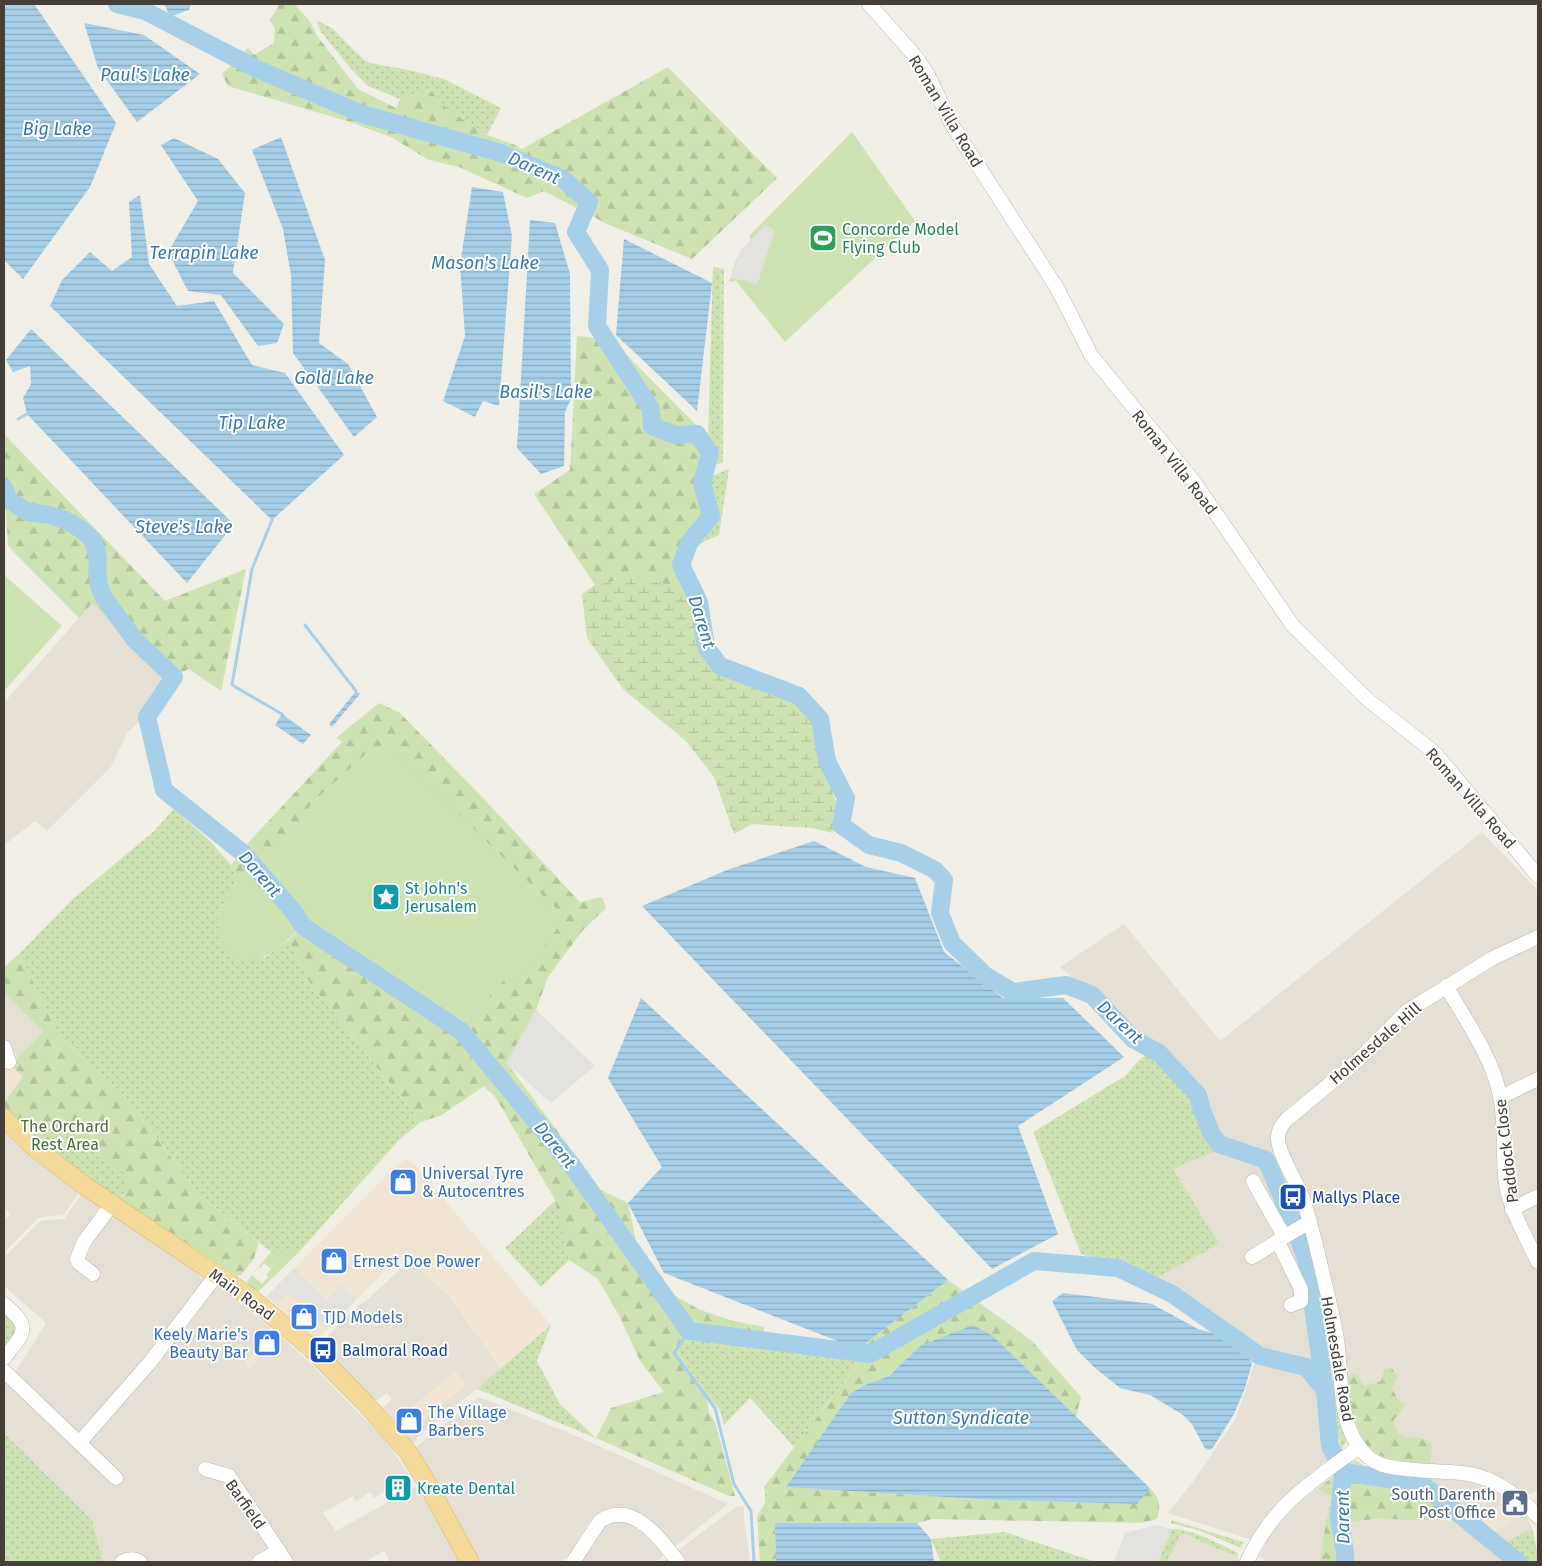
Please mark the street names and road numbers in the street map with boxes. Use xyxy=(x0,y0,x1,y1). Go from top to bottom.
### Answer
street label: Roman Villa Road xyxy=(905,52,987,171)
street label: Roman Villa Road xyxy=(1128,406,1221,518)
street label: Roman Villa Road xyxy=(1422,744,1520,853)
street label: Holmesdale Hill xyxy=(1326,998,1425,1088)
street label: Paddock Close xyxy=(1491,1098,1522,1204)
street label: Main Road xyxy=(205,1264,278,1324)
street label: Holmesdale Road xyxy=(1317,1295,1358,1423)
street label: Barfield xyxy=(222,1476,270,1533)

